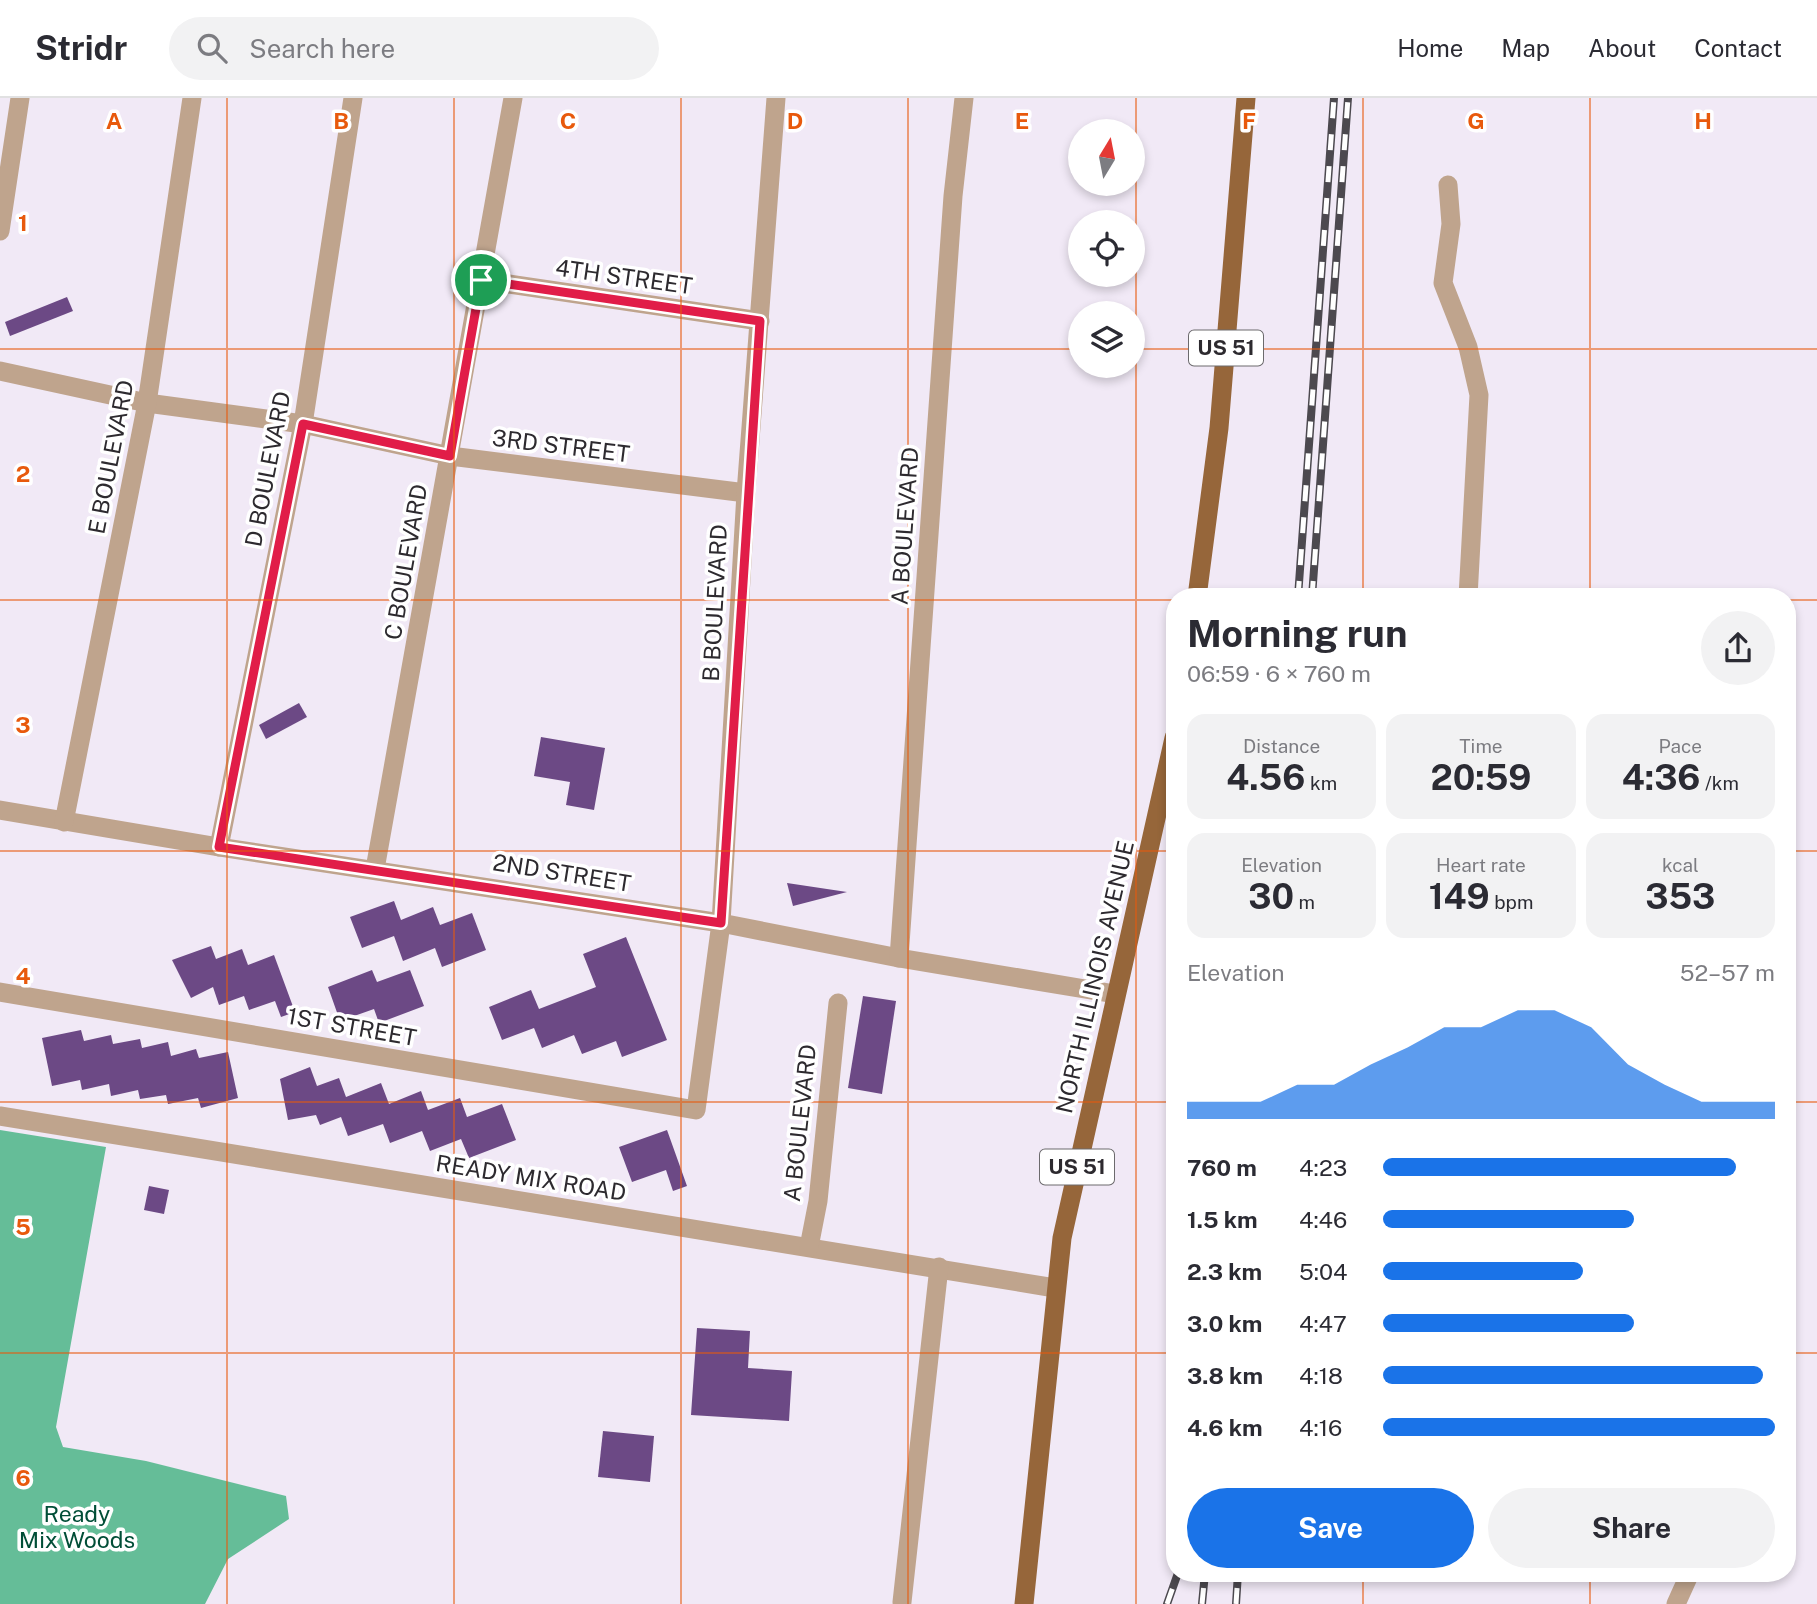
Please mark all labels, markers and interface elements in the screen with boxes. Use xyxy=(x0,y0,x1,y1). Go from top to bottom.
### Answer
search box xyxy=(169,17,659,80)
text: Stridr xyxy=(35,29,127,67)
icon: search xyxy=(193,29,231,67)
text: Search here xyxy=(249,33,395,64)
text: Home xyxy=(1397,34,1463,62)
text: Map xyxy=(1501,34,1550,62)
text: About xyxy=(1588,34,1656,62)
text: Contact xyxy=(1694,34,1782,62)
text: A xyxy=(106,107,123,134)
text: B xyxy=(333,107,349,134)
text: C xyxy=(560,107,576,134)
text: D xyxy=(787,107,803,134)
text: E xyxy=(1015,107,1029,134)
text: F xyxy=(1242,107,1256,134)
text: G xyxy=(1467,107,1485,134)
text: H xyxy=(1694,107,1712,134)
north arrow xyxy=(1068,119,1144,196)
map controls xyxy=(1068,119,1145,378)
text: 1 xyxy=(18,209,28,236)
button: locate xyxy=(1068,210,1145,287)
pin xyxy=(451,250,511,310)
street label: 4TH STREET xyxy=(554,254,695,300)
icon: arrive xyxy=(462,261,500,299)
button: layers xyxy=(1068,301,1145,378)
road number: US 51 xyxy=(1189,330,1263,366)
street label: E BOULEVARD xyxy=(82,378,139,536)
street label: D BOULEVARD xyxy=(239,389,296,549)
street label: 3RD STREET xyxy=(491,424,632,467)
street label: A BOULEVARD xyxy=(886,446,923,606)
text: 2 xyxy=(16,460,30,487)
street label: C BOULEVARD xyxy=(379,482,432,642)
street label: B BOULEVARD xyxy=(697,524,732,682)
text: Morning run xyxy=(1187,611,1408,656)
button: share xyxy=(1701,611,1775,685)
text: 06:59 · 6 × 760 m xyxy=(1187,660,1371,687)
text: 3 xyxy=(15,711,31,738)
text: Distance xyxy=(1243,735,1320,757)
text: Time xyxy=(1459,735,1503,757)
text: Pace xyxy=(1659,735,1702,757)
text: 4.56 xyxy=(1226,757,1305,798)
text: 20:59 xyxy=(1431,757,1531,798)
text: 4:36 xyxy=(1622,757,1700,798)
text: km xyxy=(1305,772,1337,794)
text: /km xyxy=(1700,772,1739,794)
street label: NORTH ILLINOIS AVENUE xyxy=(1050,838,1139,1116)
street label: 2ND STREET xyxy=(491,848,633,897)
text: Elevation xyxy=(1241,854,1322,876)
text: Heart rate xyxy=(1436,854,1526,876)
text: kcal xyxy=(1662,854,1699,876)
text: 30 xyxy=(1248,876,1294,917)
text: 149 xyxy=(1429,876,1490,917)
text: 353 xyxy=(1645,876,1715,917)
text: m xyxy=(1294,891,1315,913)
text: bpm xyxy=(1490,891,1533,913)
text: Elevation xyxy=(1187,959,1285,986)
text: 52–57 m xyxy=(1680,959,1775,986)
text: 4 xyxy=(15,962,31,989)
street label: 1ST STREET xyxy=(285,1002,419,1051)
street label: A BOULEVARD xyxy=(778,1043,821,1203)
street label: READY MIX ROAD xyxy=(434,1149,628,1206)
road number: US 51 xyxy=(1040,1150,1114,1184)
text: 760 m xyxy=(1187,1154,1257,1181)
text: 4:23 xyxy=(1299,1154,1347,1181)
text: 1.5 km xyxy=(1187,1206,1258,1233)
text: 4:46 xyxy=(1299,1206,1347,1233)
text: 5 xyxy=(15,1213,31,1240)
text: 2.3 km xyxy=(1187,1258,1262,1285)
text: 5:04 xyxy=(1299,1258,1347,1285)
text: 3.0 km xyxy=(1187,1310,1262,1337)
text: 4:47 xyxy=(1299,1310,1347,1337)
text: 3.8 km xyxy=(1187,1362,1263,1389)
text: 4:18 xyxy=(1299,1362,1343,1389)
text: 4.6 km xyxy=(1187,1414,1263,1441)
text: 4:16 xyxy=(1299,1414,1342,1441)
text: 6 xyxy=(15,1464,31,1491)
button: Save xyxy=(1187,1488,1474,1568)
button: Share xyxy=(1488,1488,1775,1568)
park label: Ready Mix Woods xyxy=(19,1500,135,1553)

